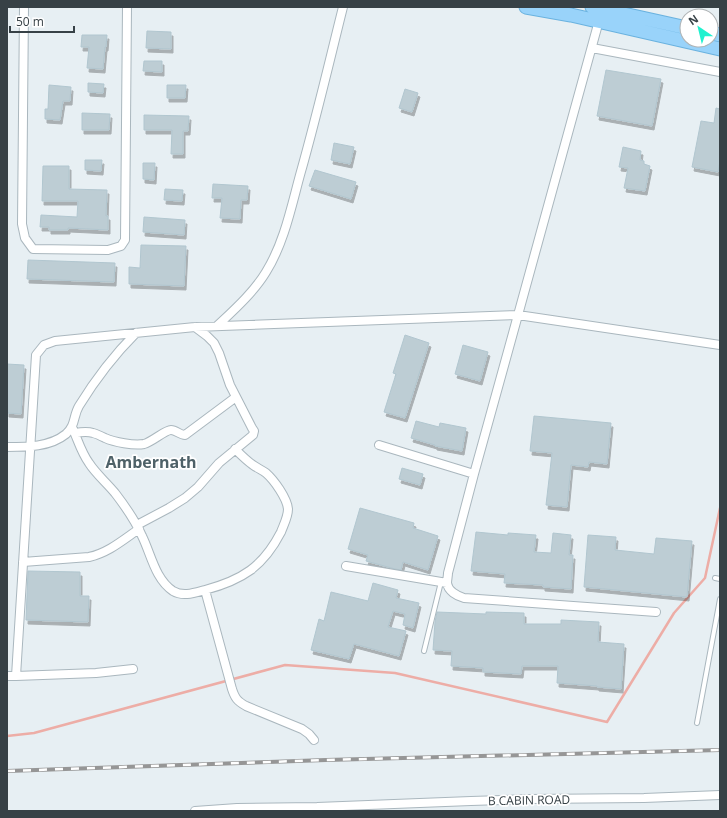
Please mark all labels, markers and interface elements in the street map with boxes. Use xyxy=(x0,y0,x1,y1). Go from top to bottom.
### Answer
scale bar xyxy=(10,8,74,34)
north arrow xyxy=(679,8,719,48)
text: N xyxy=(685,11,701,28)
text: 50 m xyxy=(16,13,44,30)
district label: Ambernath xyxy=(105,451,197,473)
street label: B CABIN ROAD xyxy=(488,791,570,809)

